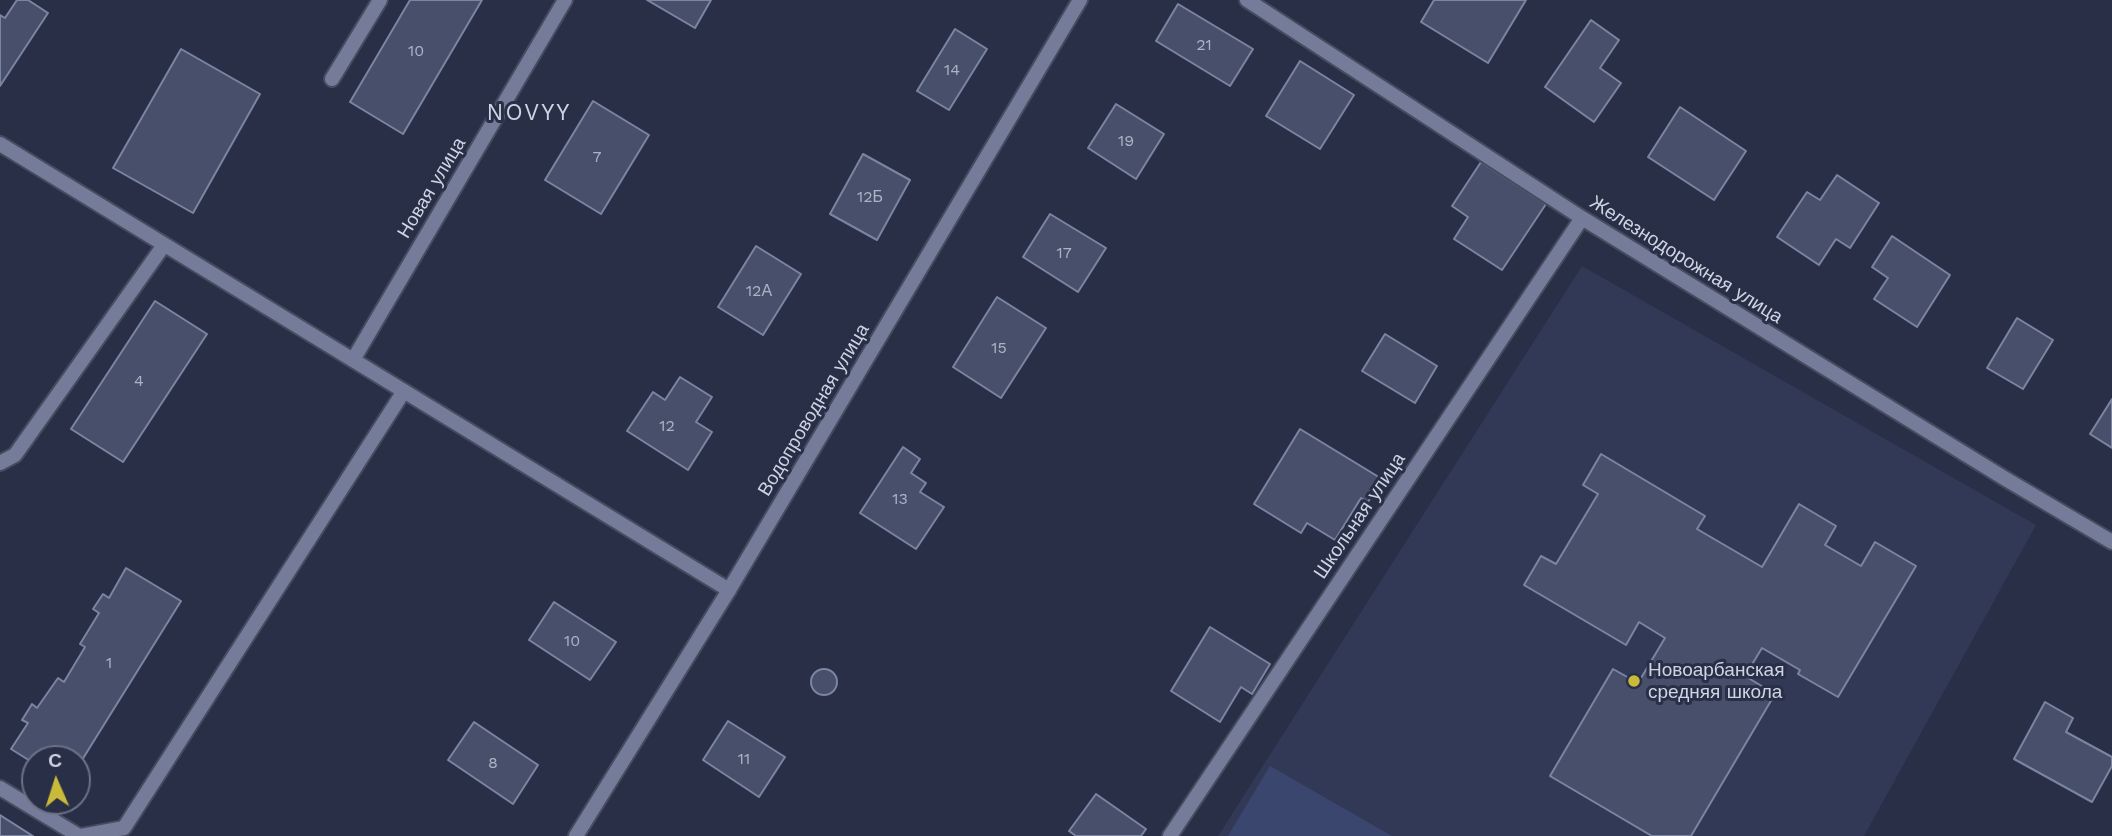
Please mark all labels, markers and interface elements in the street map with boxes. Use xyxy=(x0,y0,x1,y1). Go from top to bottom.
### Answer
house number: 21 xyxy=(1196,35,1212,55)
house number: 10 xyxy=(408,41,424,61)
house number: 14 xyxy=(944,60,960,80)
district label: NOVYY xyxy=(487,99,571,127)
house number: 19 xyxy=(1118,131,1134,151)
street label: Новая улица xyxy=(393,133,471,243)
house number: 7 xyxy=(593,147,601,167)
house number: 12Б xyxy=(857,187,883,207)
street label: Железнодорожная улица xyxy=(1585,191,1787,329)
house number: 17 xyxy=(1056,243,1072,263)
house number: 12А xyxy=(746,281,772,301)
street label: Водопроводная улица xyxy=(753,320,875,500)
house number: 15 xyxy=(991,338,1007,358)
house number: 4 xyxy=(134,371,144,391)
house number: 12 xyxy=(659,416,675,436)
street label: Школьная улица xyxy=(1309,449,1411,583)
house number: 13 xyxy=(892,489,908,509)
house number: 10 xyxy=(564,631,580,651)
house number: 1 xyxy=(106,653,112,673)
place label: Новоарбанская средняя школа xyxy=(1648,659,1784,703)
marker: Новоарбанская средняя школа xyxy=(1626,673,1642,689)
north arrow xyxy=(21,745,91,815)
text: С xyxy=(48,749,62,772)
house number: 11 xyxy=(738,749,750,769)
house number: 8 xyxy=(488,753,498,773)

